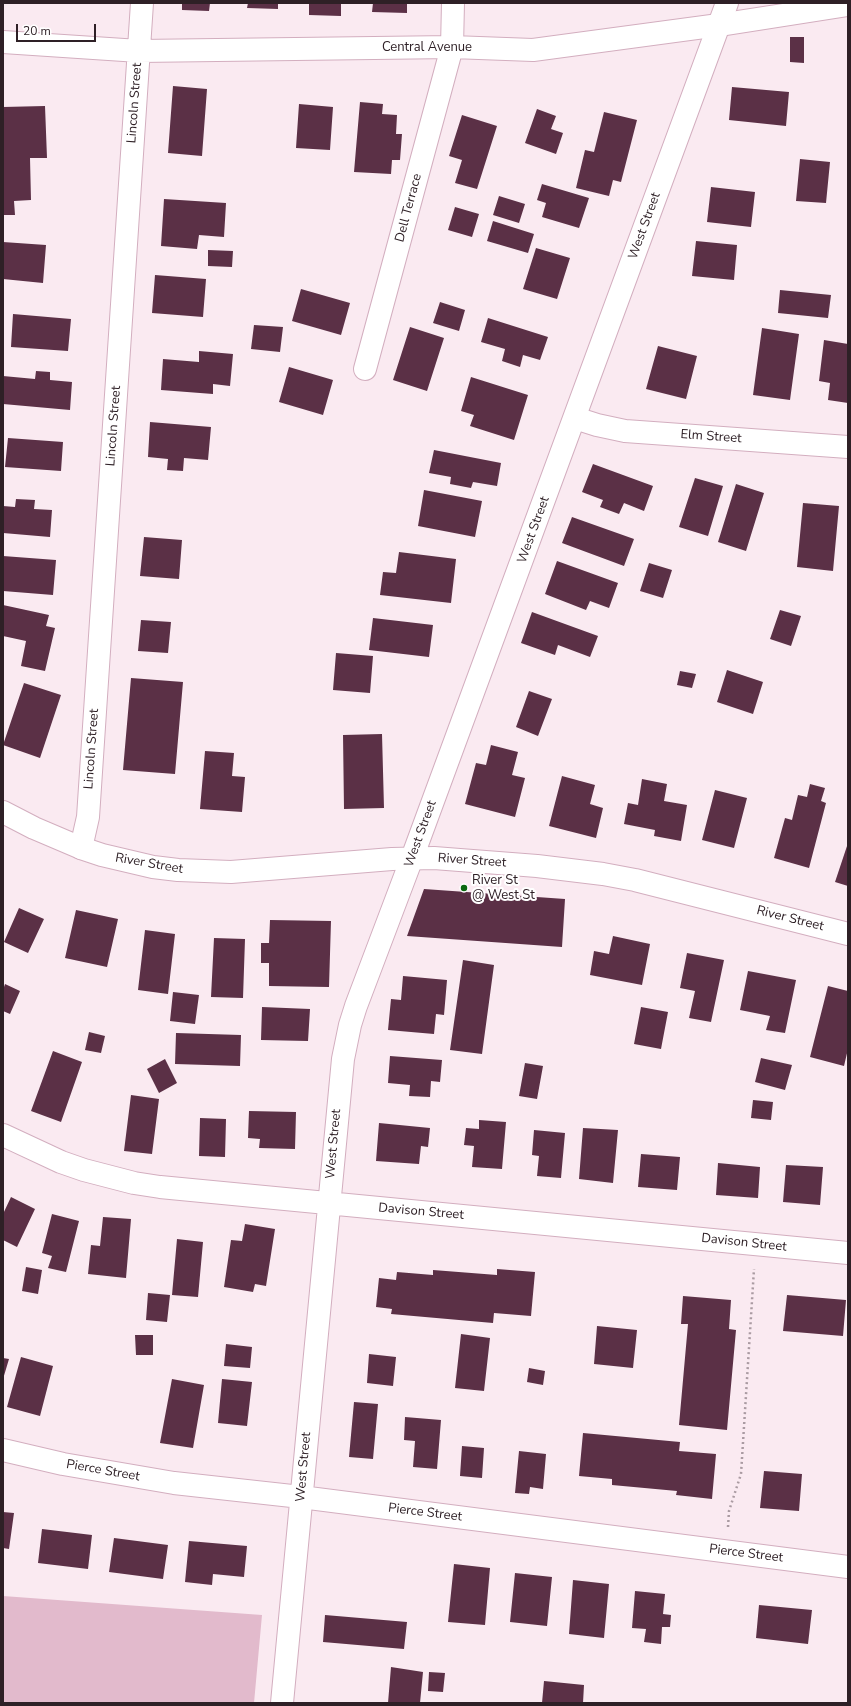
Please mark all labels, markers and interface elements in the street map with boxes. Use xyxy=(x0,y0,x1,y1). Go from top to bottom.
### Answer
scale bar xyxy=(18,16,98,42)
text: 20 m xyxy=(23,23,51,39)
street label: Central Avenue xyxy=(382,40,472,56)
street label: Lincoln Street xyxy=(124,62,146,144)
street label: Dell Terrace xyxy=(392,172,426,244)
street label: West Street xyxy=(626,190,664,262)
street label: Lincoln Street xyxy=(103,385,125,467)
street label: Elm Street xyxy=(680,427,742,447)
street label: West Street xyxy=(515,494,553,566)
street label: Lincoln Street xyxy=(81,708,103,790)
street label: West Street xyxy=(402,798,440,870)
street label: River Street xyxy=(114,850,184,878)
street label: River Street xyxy=(437,851,507,871)
place label: River St @ West St xyxy=(472,873,535,904)
marker: River St @ West St xyxy=(459,883,469,893)
street label: River Street xyxy=(755,903,825,935)
street label: West Street xyxy=(323,1108,345,1180)
street label: Davison Street xyxy=(378,1200,464,1224)
street label: Davison Street xyxy=(700,1231,788,1255)
street label: West Street xyxy=(293,1431,315,1503)
street label: Pierce Street xyxy=(65,1457,141,1485)
street label: Pierce Street xyxy=(387,1501,463,1525)
street label: Pierce Street xyxy=(708,1542,784,1566)

